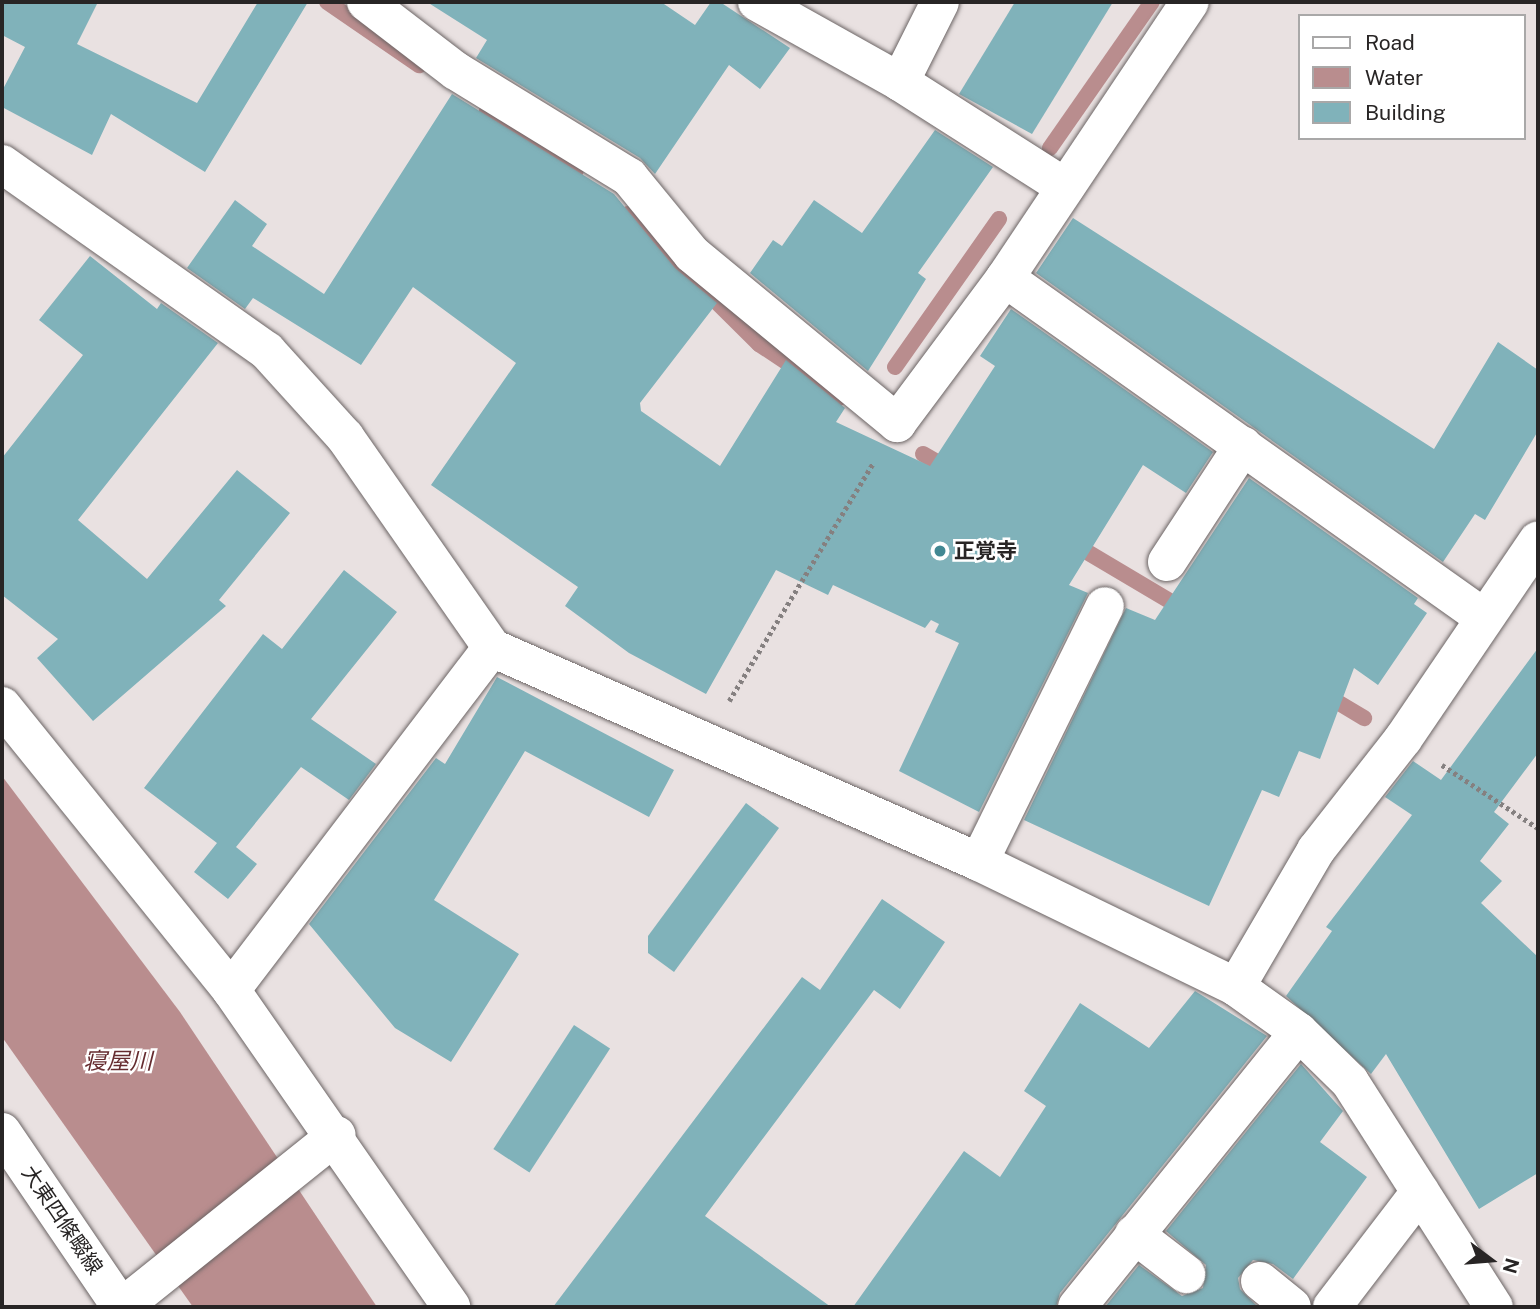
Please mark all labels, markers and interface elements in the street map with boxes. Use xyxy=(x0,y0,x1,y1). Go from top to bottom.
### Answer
legend xyxy=(1298,14,1526,140)
text: Road xyxy=(1365,30,1415,55)
text: Water xyxy=(1365,65,1423,90)
text: Building xyxy=(1365,100,1446,125)
place label: 正覚寺 xyxy=(954,538,1017,564)
marker: 正覚寺 xyxy=(932,543,948,559)
water label: 寝屋川 xyxy=(84,1047,152,1075)
street label: 大東四條畷線 xyxy=(16,1161,108,1279)
north arrow xyxy=(1456,1225,1526,1295)
text: N xyxy=(1499,1256,1524,1276)

